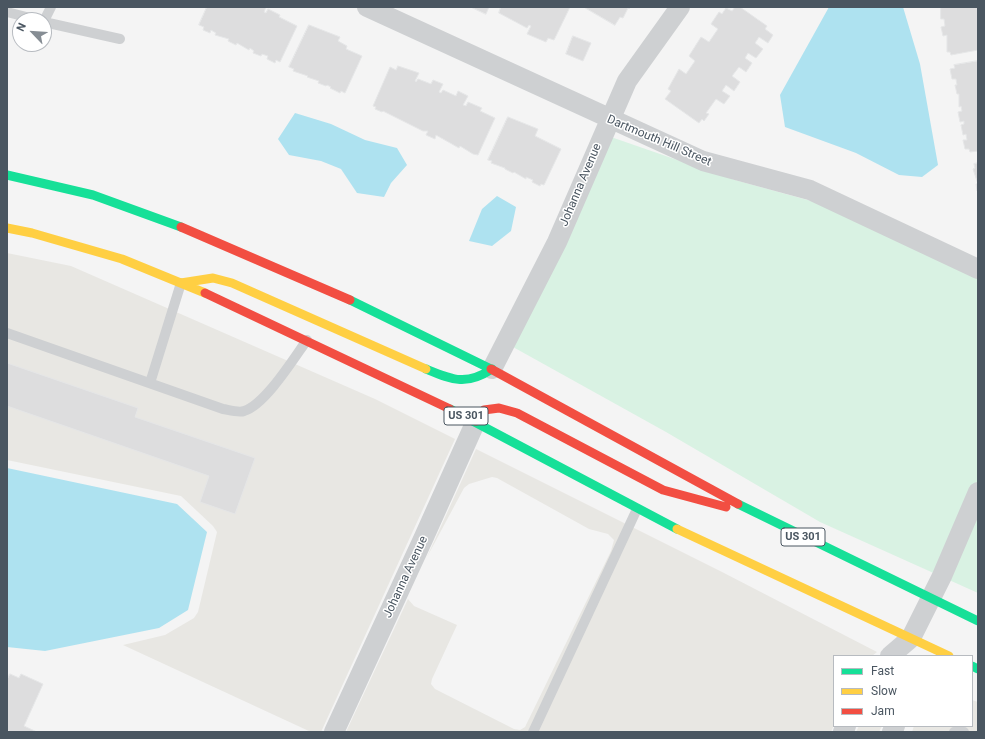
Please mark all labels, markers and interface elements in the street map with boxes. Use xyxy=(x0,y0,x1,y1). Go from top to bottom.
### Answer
north arrow xyxy=(12,12,52,52)
text: N xyxy=(14,21,29,33)
street label: Dartmouth Hill Street xyxy=(605,112,713,170)
street label: Johanna Avenue xyxy=(557,141,605,229)
road number: US 301 xyxy=(444,407,488,425)
road number: US 301 xyxy=(781,528,825,546)
street label: Johanna Avenue xyxy=(381,534,431,620)
legend xyxy=(833,655,973,727)
text: Fast xyxy=(871,664,894,678)
text: Slow xyxy=(871,684,897,698)
text: Jam xyxy=(871,704,895,718)

